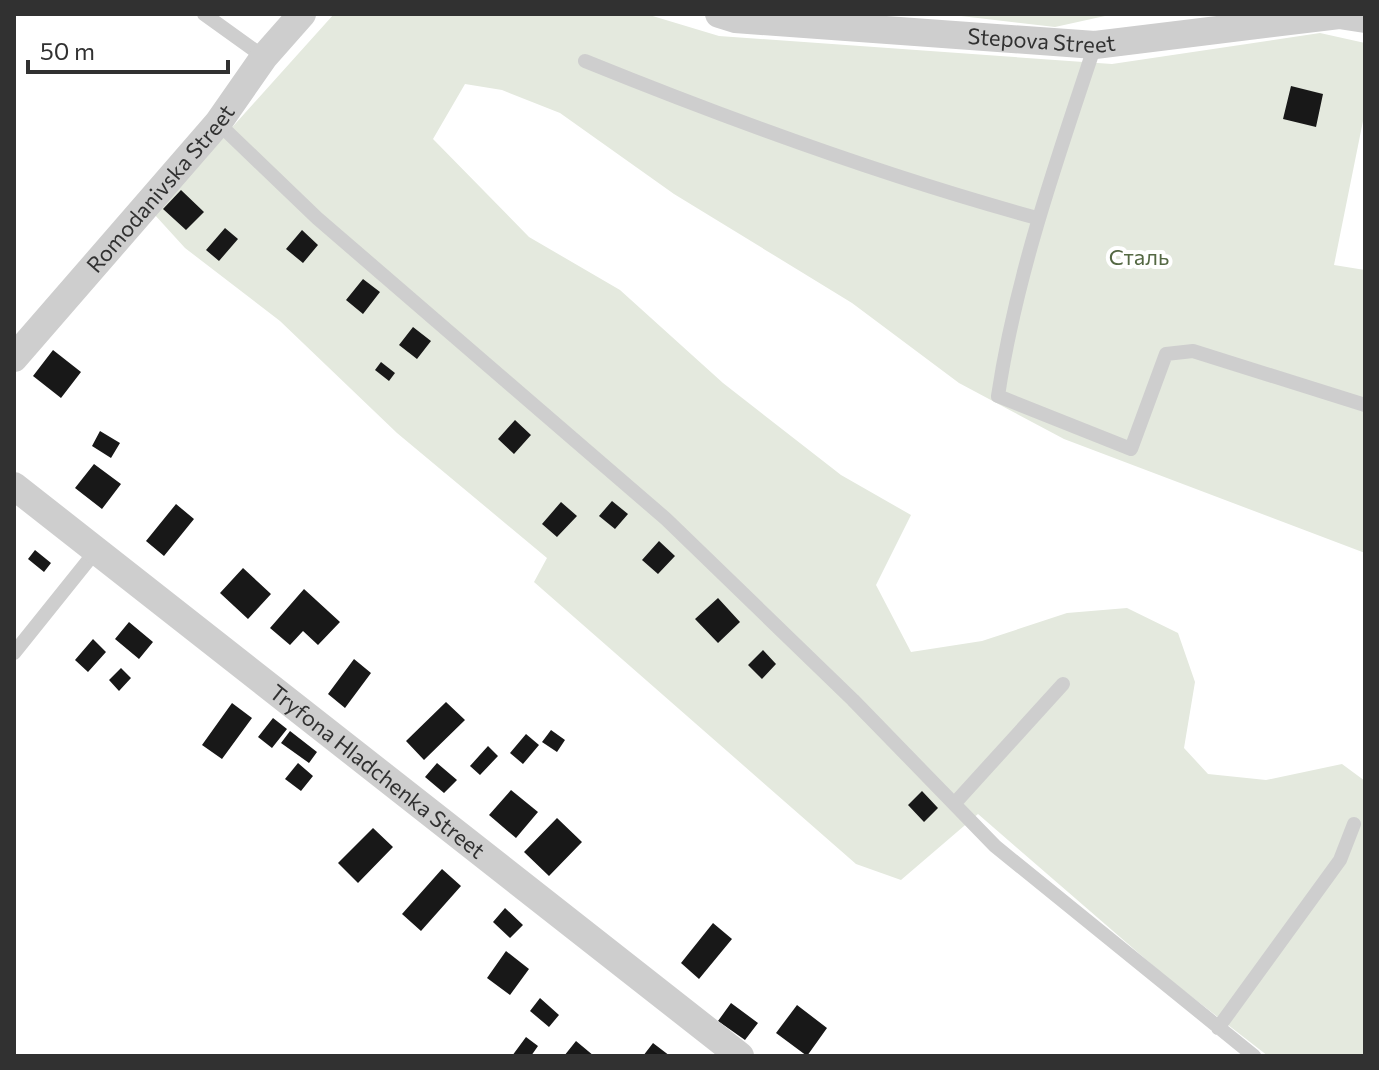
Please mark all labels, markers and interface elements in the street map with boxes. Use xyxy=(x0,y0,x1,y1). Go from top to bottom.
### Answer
street label: Stepova Street xyxy=(967,22,1117,58)
scale bar xyxy=(28,24,228,74)
text: 50 m xyxy=(40,36,95,65)
street label: Romodanivska Street xyxy=(80,99,240,278)
park label: Сталь xyxy=(1109,243,1169,270)
street label: Tryfona Hladchenka Street xyxy=(265,678,491,864)

